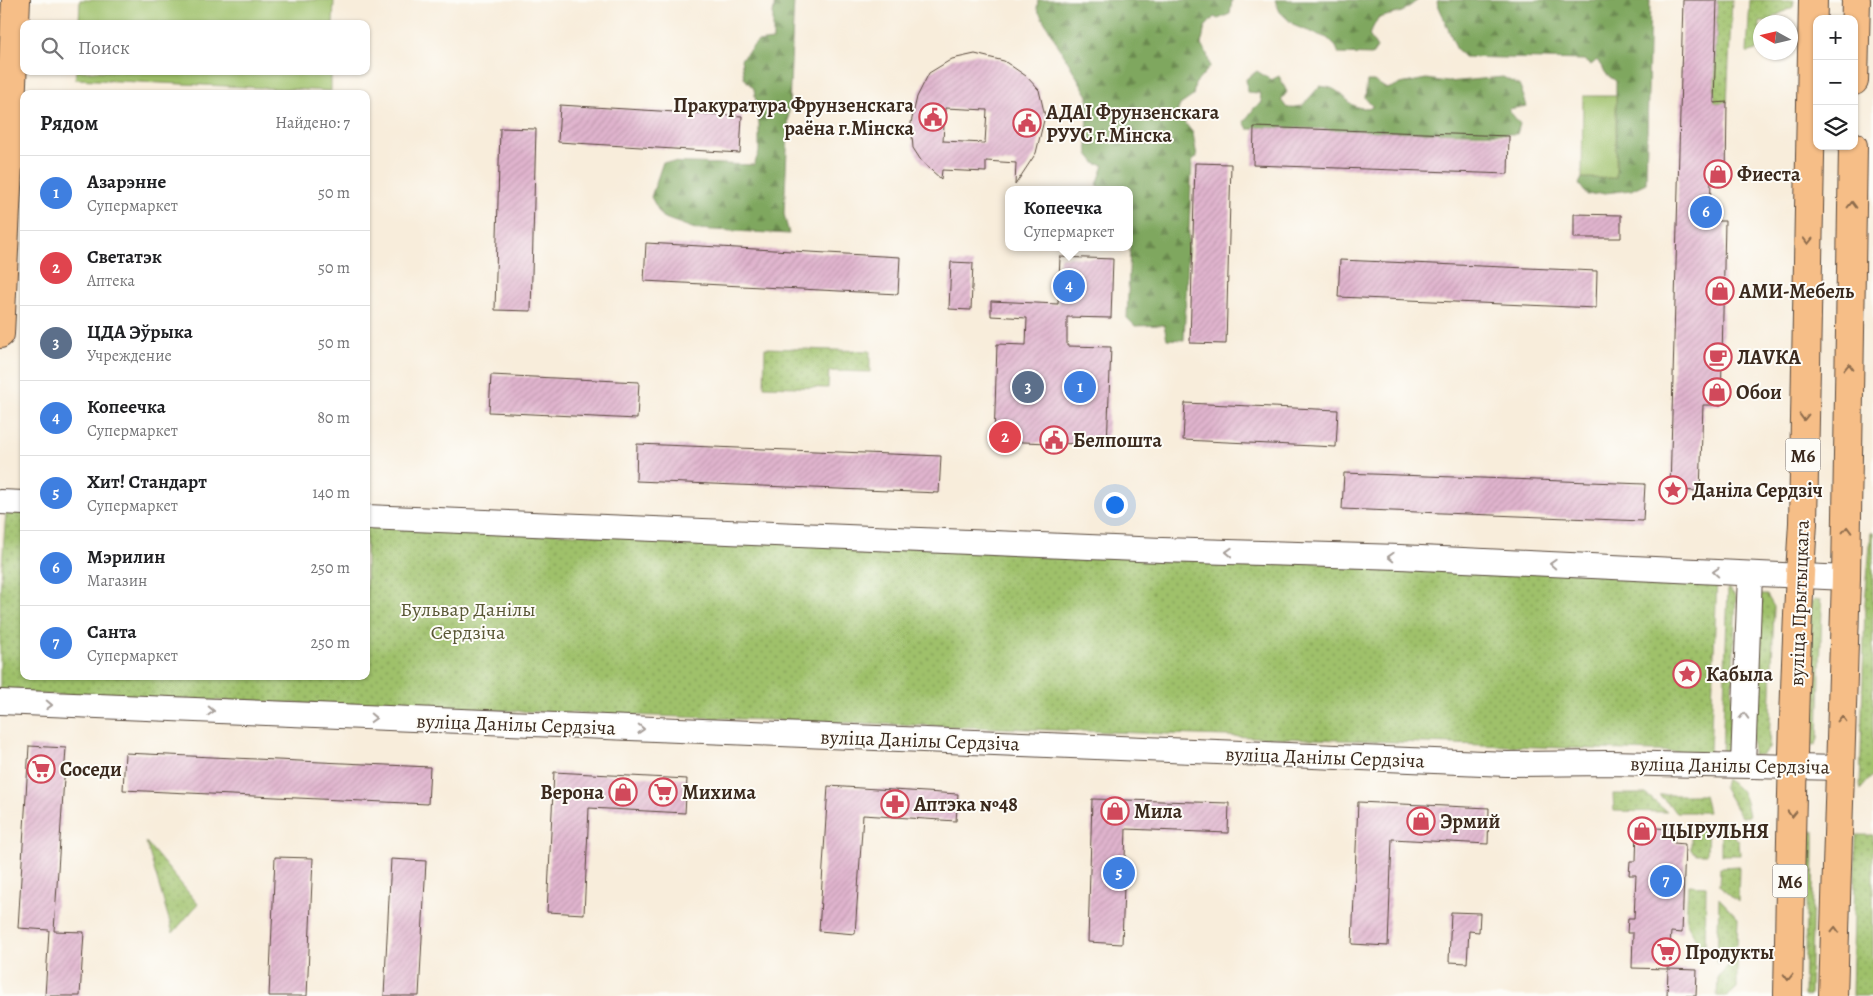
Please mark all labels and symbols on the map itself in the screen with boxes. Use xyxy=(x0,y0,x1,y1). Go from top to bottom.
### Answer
north arrow xyxy=(1753,15,1798,60)
place label: Пракуратура Фрунзенскага раёна г.Мінска xyxy=(673,92,914,142)
place label: АДАІ Фрунзенскага РУУС г.Мінска xyxy=(1045,99,1220,149)
public building icon: Пракуратура Фрунзенскага раёна г.Мінска xyxy=(918,102,948,132)
public building icon: АДАІ Фрунзенскага РУУС г.Мінска xyxy=(1012,108,1042,138)
shop icon: Фиеста xyxy=(1703,159,1733,189)
place label: Фиеста xyxy=(1737,161,1801,188)
pin: 6 xyxy=(1690,193,1722,231)
one-way arrow xyxy=(1847,201,1857,208)
one-way arrow xyxy=(1802,237,1813,245)
pin: 4 xyxy=(1053,267,1085,305)
shop icon: АМИ-Мебель xyxy=(1705,276,1735,306)
place label: АМИ-Мебель xyxy=(1738,278,1854,305)
cafe icon: ЛАVКА xyxy=(1703,342,1733,372)
place label: ЛАVКА xyxy=(1737,344,1801,371)
one-way arrow xyxy=(1844,363,1854,371)
pin: 3 xyxy=(1012,368,1044,406)
pin: 1 xyxy=(1064,368,1096,406)
shop icon: Обои xyxy=(1702,377,1732,407)
place label: Обои xyxy=(1736,379,1782,406)
one-way arrow xyxy=(1799,413,1809,421)
pin: 2 xyxy=(989,418,1021,456)
public building icon: Белпошта xyxy=(1039,425,1069,455)
place label: Белпошта xyxy=(1073,427,1162,454)
road number: М6 xyxy=(1786,438,1820,472)
place icon: Даніла Сердзіч xyxy=(1658,475,1688,505)
place label: Даніла Сердзіч xyxy=(1692,477,1823,504)
your location xyxy=(1102,492,1128,518)
street label: вуліца Прытыцкага xyxy=(1783,519,1816,687)
one-way arrow xyxy=(1841,525,1852,533)
one-way arrow xyxy=(1224,546,1232,557)
one-way arrow xyxy=(1387,551,1395,562)
one-way arrow xyxy=(1549,559,1557,570)
one-way arrow xyxy=(1711,566,1719,577)
park label: Бульвар Данілы Сердзіча xyxy=(400,596,536,646)
place icon: Кабыла xyxy=(1672,659,1702,689)
place label: Кабыла xyxy=(1706,661,1773,688)
one-way arrow xyxy=(45,699,53,710)
one-way arrow xyxy=(207,706,215,717)
street label: вуліца Данілы Сердзіча xyxy=(416,708,617,742)
one-way arrow xyxy=(1739,712,1749,720)
one-way arrow xyxy=(370,713,378,723)
one-way arrow xyxy=(1837,715,1847,722)
one-way arrow xyxy=(637,723,645,734)
street label: вуліца Данілы Сердзіча xyxy=(820,724,1021,758)
street label: вуліца Данілы Сердзіча xyxy=(1225,741,1426,775)
street label: вуліца Данілы Сердзіча xyxy=(1630,750,1831,781)
supermarket icon: Соседи xyxy=(26,754,56,784)
place label: Соседи xyxy=(60,756,122,783)
shop icon: Верона xyxy=(608,777,638,807)
supermarket icon: Михима xyxy=(648,777,678,807)
place label: Верона xyxy=(540,779,604,806)
place label: Михима xyxy=(682,779,756,806)
pharmacy icon: Аптэка №48 xyxy=(880,789,910,819)
place label: Аптэка №48 xyxy=(913,791,1018,818)
shop icon: Мила xyxy=(1100,796,1130,826)
place label: Мила xyxy=(1134,798,1183,825)
shop icon: Эрмий xyxy=(1406,806,1436,836)
place label: Эрмий xyxy=(1440,808,1500,835)
one-way arrow xyxy=(1786,810,1797,818)
shop icon: ЦЫРУЛЬНЯ xyxy=(1627,816,1657,846)
place label: ЦЫРУЛЬНЯ xyxy=(1661,818,1769,845)
pin: 5 xyxy=(1103,854,1135,892)
pin: 7 xyxy=(1650,862,1682,900)
road number: М6 xyxy=(1772,864,1808,898)
one-way arrow xyxy=(1830,926,1841,934)
supermarket icon: Продукты xyxy=(1651,937,1681,967)
place label: Продукты xyxy=(1685,939,1774,966)
one-way arrow xyxy=(1783,973,1793,981)

